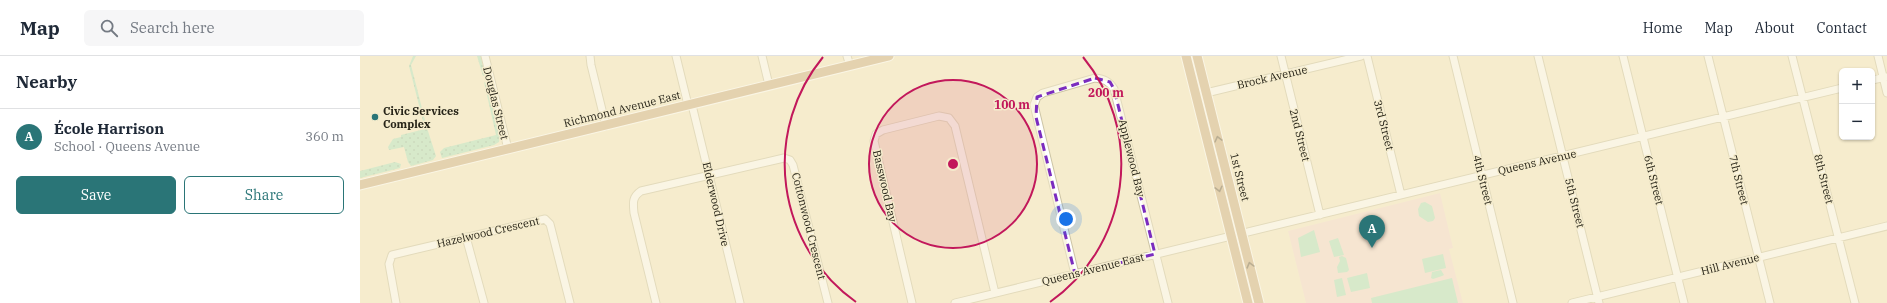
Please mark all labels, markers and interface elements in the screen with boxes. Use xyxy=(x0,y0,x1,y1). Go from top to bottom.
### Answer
search box xyxy=(84,10,364,46)
text: Map xyxy=(20,16,60,40)
icon: search xyxy=(98,17,120,39)
text: Search here xyxy=(130,18,214,37)
text: Home xyxy=(1643,19,1682,37)
text: Map xyxy=(1704,19,1733,37)
text: About xyxy=(1755,19,1794,37)
text: Contact xyxy=(1816,19,1867,37)
street label: Brock Avenue xyxy=(1235,62,1309,92)
street label: Douglas Street xyxy=(480,65,512,141)
map controls xyxy=(1839,68,1875,140)
button: + xyxy=(1839,68,1875,104)
text: Nearby xyxy=(16,71,77,93)
text: 200 m xyxy=(1088,85,1124,100)
street label: Richmond Avenue East xyxy=(562,88,682,130)
text: 100 m xyxy=(994,97,1030,112)
street label: 3rd Street xyxy=(1371,98,1397,152)
place label: Civic Services Complex xyxy=(383,104,459,131)
button: − xyxy=(1839,104,1875,140)
street label: 2nd Street xyxy=(1287,107,1313,163)
marker: Civic Services Complex xyxy=(370,112,380,122)
street label: Applewood Bay xyxy=(1116,118,1148,198)
text: École Harrison xyxy=(54,119,164,138)
text: A xyxy=(24,128,34,145)
text: 360 m xyxy=(305,128,344,145)
one-way arrow xyxy=(1214,136,1223,143)
text: School · Queens Avenue xyxy=(54,138,200,155)
street label: Queens Avenue xyxy=(1496,146,1578,178)
street label: Basswood Bay xyxy=(870,149,900,223)
street label: 1st Street xyxy=(1227,151,1253,203)
street label: 8th Street xyxy=(1811,153,1837,205)
street label: 4th Street xyxy=(1470,154,1496,206)
street label: 6th Street xyxy=(1641,154,1667,206)
street label: 7th Street xyxy=(1726,154,1752,206)
centre of rings xyxy=(946,157,960,171)
street label: Elderwood Drive xyxy=(699,160,733,248)
street label: Cottonwood Crescent xyxy=(789,171,829,281)
button: Save xyxy=(16,176,176,214)
button: Share xyxy=(184,176,344,214)
street label: 5th Street xyxy=(1562,177,1588,229)
one-way arrow xyxy=(1214,185,1223,192)
your location xyxy=(1056,209,1076,229)
street label: Hazelwood Crescent xyxy=(435,213,541,251)
pin: A xyxy=(1359,215,1385,248)
street label: Queens Avenue East xyxy=(1040,249,1146,288)
street label: Hill Avenue xyxy=(1699,250,1761,278)
one-way arrow xyxy=(1246,262,1254,268)

